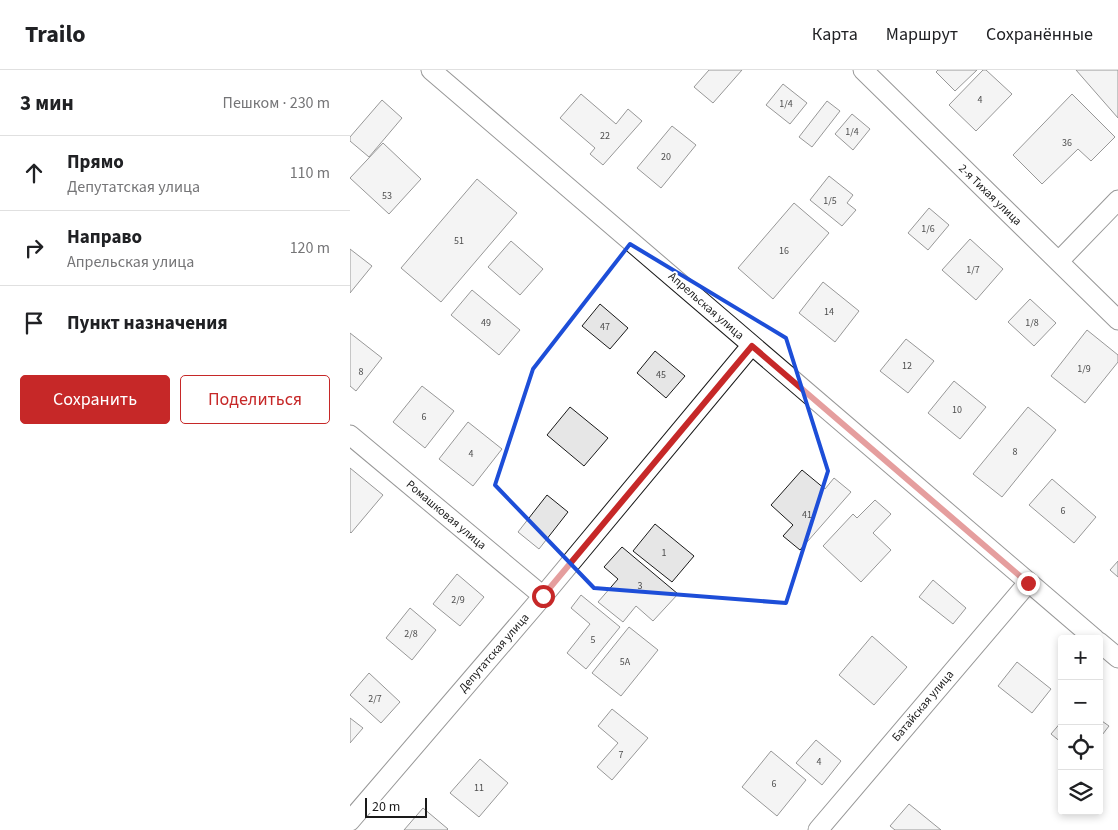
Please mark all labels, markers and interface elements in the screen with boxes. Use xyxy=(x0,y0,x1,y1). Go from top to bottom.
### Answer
text: Trailo xyxy=(25,17,86,52)
text: Карта xyxy=(812,22,858,47)
text: Маршрут xyxy=(886,22,958,47)
text: Сохранённые xyxy=(986,22,1093,47)
text: 3 мин xyxy=(20,88,74,118)
text: Пешком · 230 m xyxy=(223,92,330,114)
house number: 4 xyxy=(978,93,983,107)
house number: 1/4 xyxy=(779,97,793,111)
house number: 1/4 xyxy=(845,125,859,139)
house number: 22 xyxy=(600,129,610,143)
house number: 36 xyxy=(1062,136,1072,150)
text: Прямо xyxy=(67,149,124,176)
house number: 20 xyxy=(661,150,671,164)
icon: ahead xyxy=(20,159,48,187)
street label: 2-я Тихая улица xyxy=(955,160,1025,230)
text: 110 m xyxy=(290,162,330,184)
text: Депутатская улица xyxy=(67,176,200,198)
house number: 53 xyxy=(382,189,392,203)
house number: 1/5 xyxy=(823,194,837,208)
house number: 1/6 xyxy=(921,222,935,236)
text: Направо xyxy=(67,224,142,251)
icon: right xyxy=(20,234,48,262)
house number: 51 xyxy=(454,234,464,248)
text: 120 m xyxy=(290,237,330,259)
house number: 16 xyxy=(779,244,789,258)
text: Апрельская улица xyxy=(67,251,194,273)
house number: 1/7 xyxy=(966,263,980,277)
street label: Апрельская улица xyxy=(664,268,748,344)
house number: 14 xyxy=(824,305,834,319)
icon: arrive xyxy=(20,309,48,337)
text: Пункт назначения xyxy=(67,310,228,337)
house number: 49 xyxy=(481,316,491,330)
house number: 1/8 xyxy=(1025,316,1039,330)
house number: 47 xyxy=(600,320,610,334)
house number: 12 xyxy=(902,359,912,373)
house number: 1/9 xyxy=(1077,362,1091,376)
house number: 8 xyxy=(359,365,364,379)
house number: 45 xyxy=(656,368,666,382)
button: Сохранить xyxy=(20,375,170,424)
button: Поделиться xyxy=(180,375,330,424)
house number: 10 xyxy=(952,403,962,417)
house number: 6 xyxy=(422,410,427,424)
house number: 8 xyxy=(1013,445,1018,459)
house number: 4 xyxy=(469,447,474,461)
street label: Ромашковая улица xyxy=(402,476,490,554)
house number: 6 xyxy=(1061,504,1066,518)
house number: 41 xyxy=(802,508,812,522)
house number: 1 xyxy=(662,546,667,560)
route end xyxy=(1017,572,1040,595)
house number: 3 xyxy=(638,579,643,593)
route start xyxy=(532,585,555,608)
house number: 2/9 xyxy=(451,593,465,607)
street label: Депутатская улица xyxy=(455,610,533,696)
house number: 2/8 xyxy=(404,627,418,641)
house number: 5 xyxy=(591,633,596,647)
map controls xyxy=(1058,635,1103,815)
button: + xyxy=(1058,635,1103,680)
house number: 5А xyxy=(620,655,631,669)
street label: Батайская улица xyxy=(888,667,958,745)
button: − xyxy=(1058,680,1103,725)
house number: 2/7 xyxy=(368,692,382,706)
button: locate xyxy=(1058,725,1103,770)
house number: 7 xyxy=(619,748,624,762)
house number: 4 xyxy=(817,755,822,769)
button: layers xyxy=(1058,770,1103,815)
house number: 6 xyxy=(772,777,777,791)
house number: 11 xyxy=(474,781,484,795)
scale bar xyxy=(365,795,428,818)
text: 20 m xyxy=(372,797,400,817)

